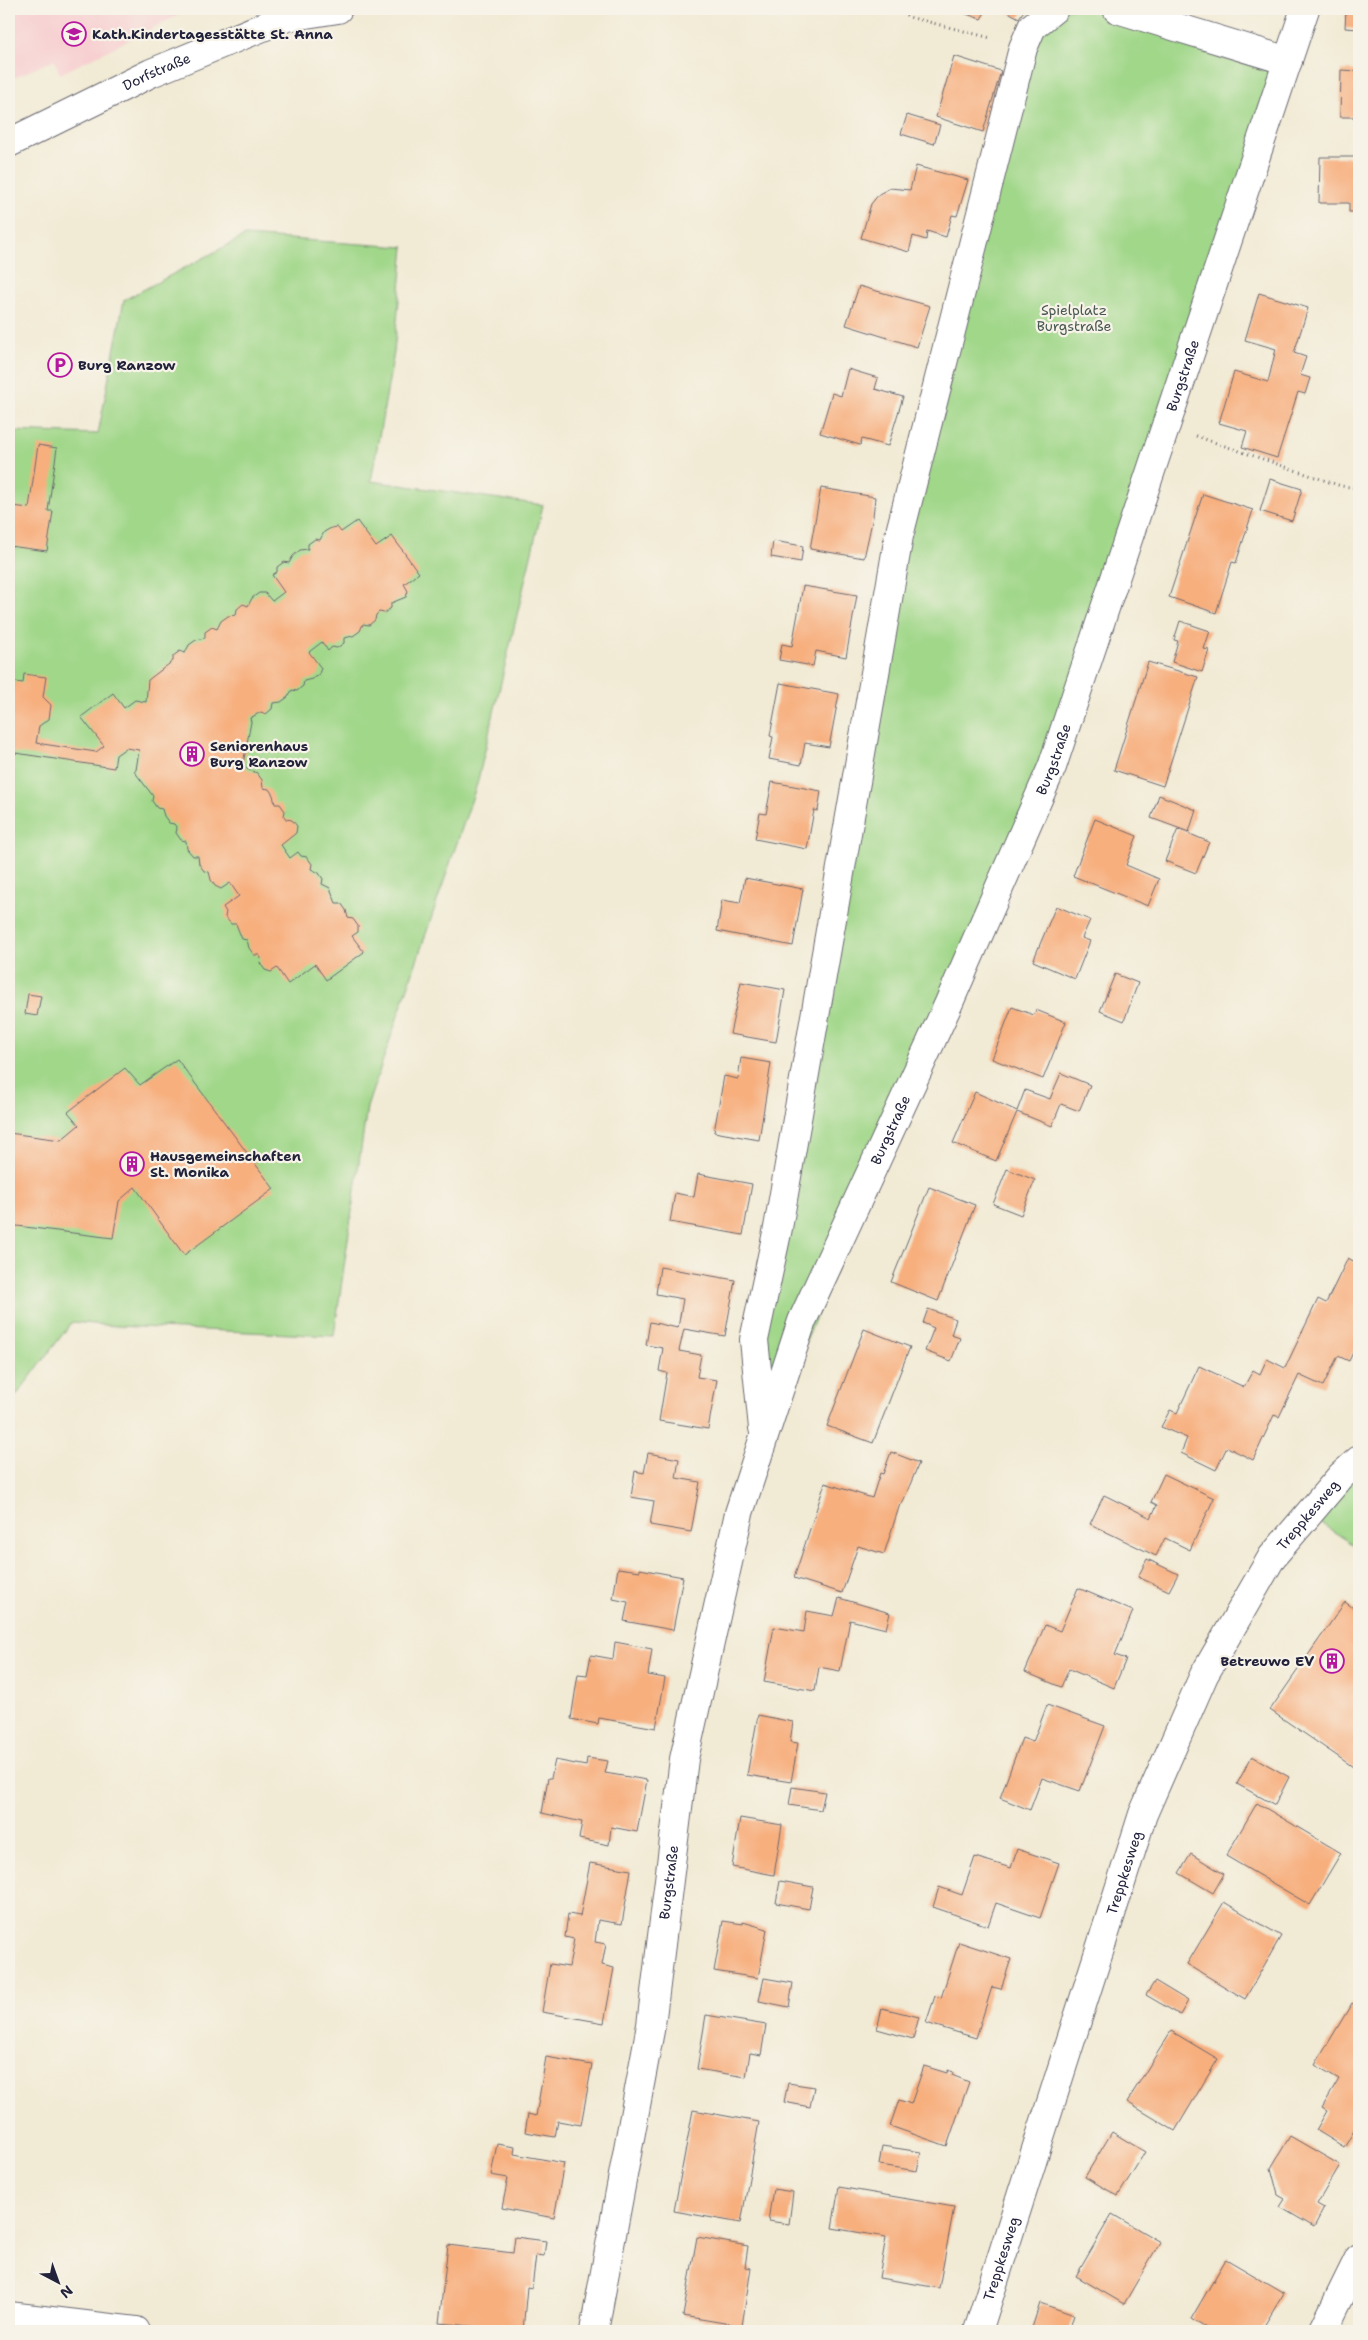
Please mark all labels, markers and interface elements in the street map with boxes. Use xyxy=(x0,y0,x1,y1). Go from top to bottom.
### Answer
school or university icon: Kath.Kindertagesstätte St. Anna xyxy=(61,21,87,47)
place label: Kath.Kindertagesstätte St. Anna xyxy=(92,25,333,43)
street label: Dorfstraße xyxy=(120,49,193,95)
park label: Spielplatz Burgstraße xyxy=(1037,301,1111,335)
street label: Burgstraße xyxy=(1162,337,1203,414)
parking icon: Burg Ranzow xyxy=(47,352,73,378)
place label: Burg Ranzow xyxy=(78,356,176,374)
street label: Burgstraße xyxy=(1032,721,1075,798)
place label: Seniorenhaus Burg Ranzow xyxy=(210,737,308,771)
building icon: Seniorenhaus Burg Ranzow xyxy=(179,741,205,767)
street label: Burgstraße xyxy=(866,1092,914,1168)
place label: Hausgemeinschaften St. Monika xyxy=(150,1147,301,1181)
building icon: Hausgemeinschaften St. Monika xyxy=(119,1151,145,1177)
street label: Treppkesweg xyxy=(1273,1476,1343,1554)
building icon: Betreuwo EV xyxy=(1319,1648,1345,1674)
place label: Betreuwo EV xyxy=(1220,1652,1314,1670)
street label: Treppkesweg xyxy=(1102,1829,1146,1917)
street label: Burgstraße xyxy=(655,1844,682,1921)
street label: Treppkesweg xyxy=(979,2214,1023,2303)
north arrow xyxy=(32,2258,82,2308)
text: N xyxy=(56,2281,77,2302)

